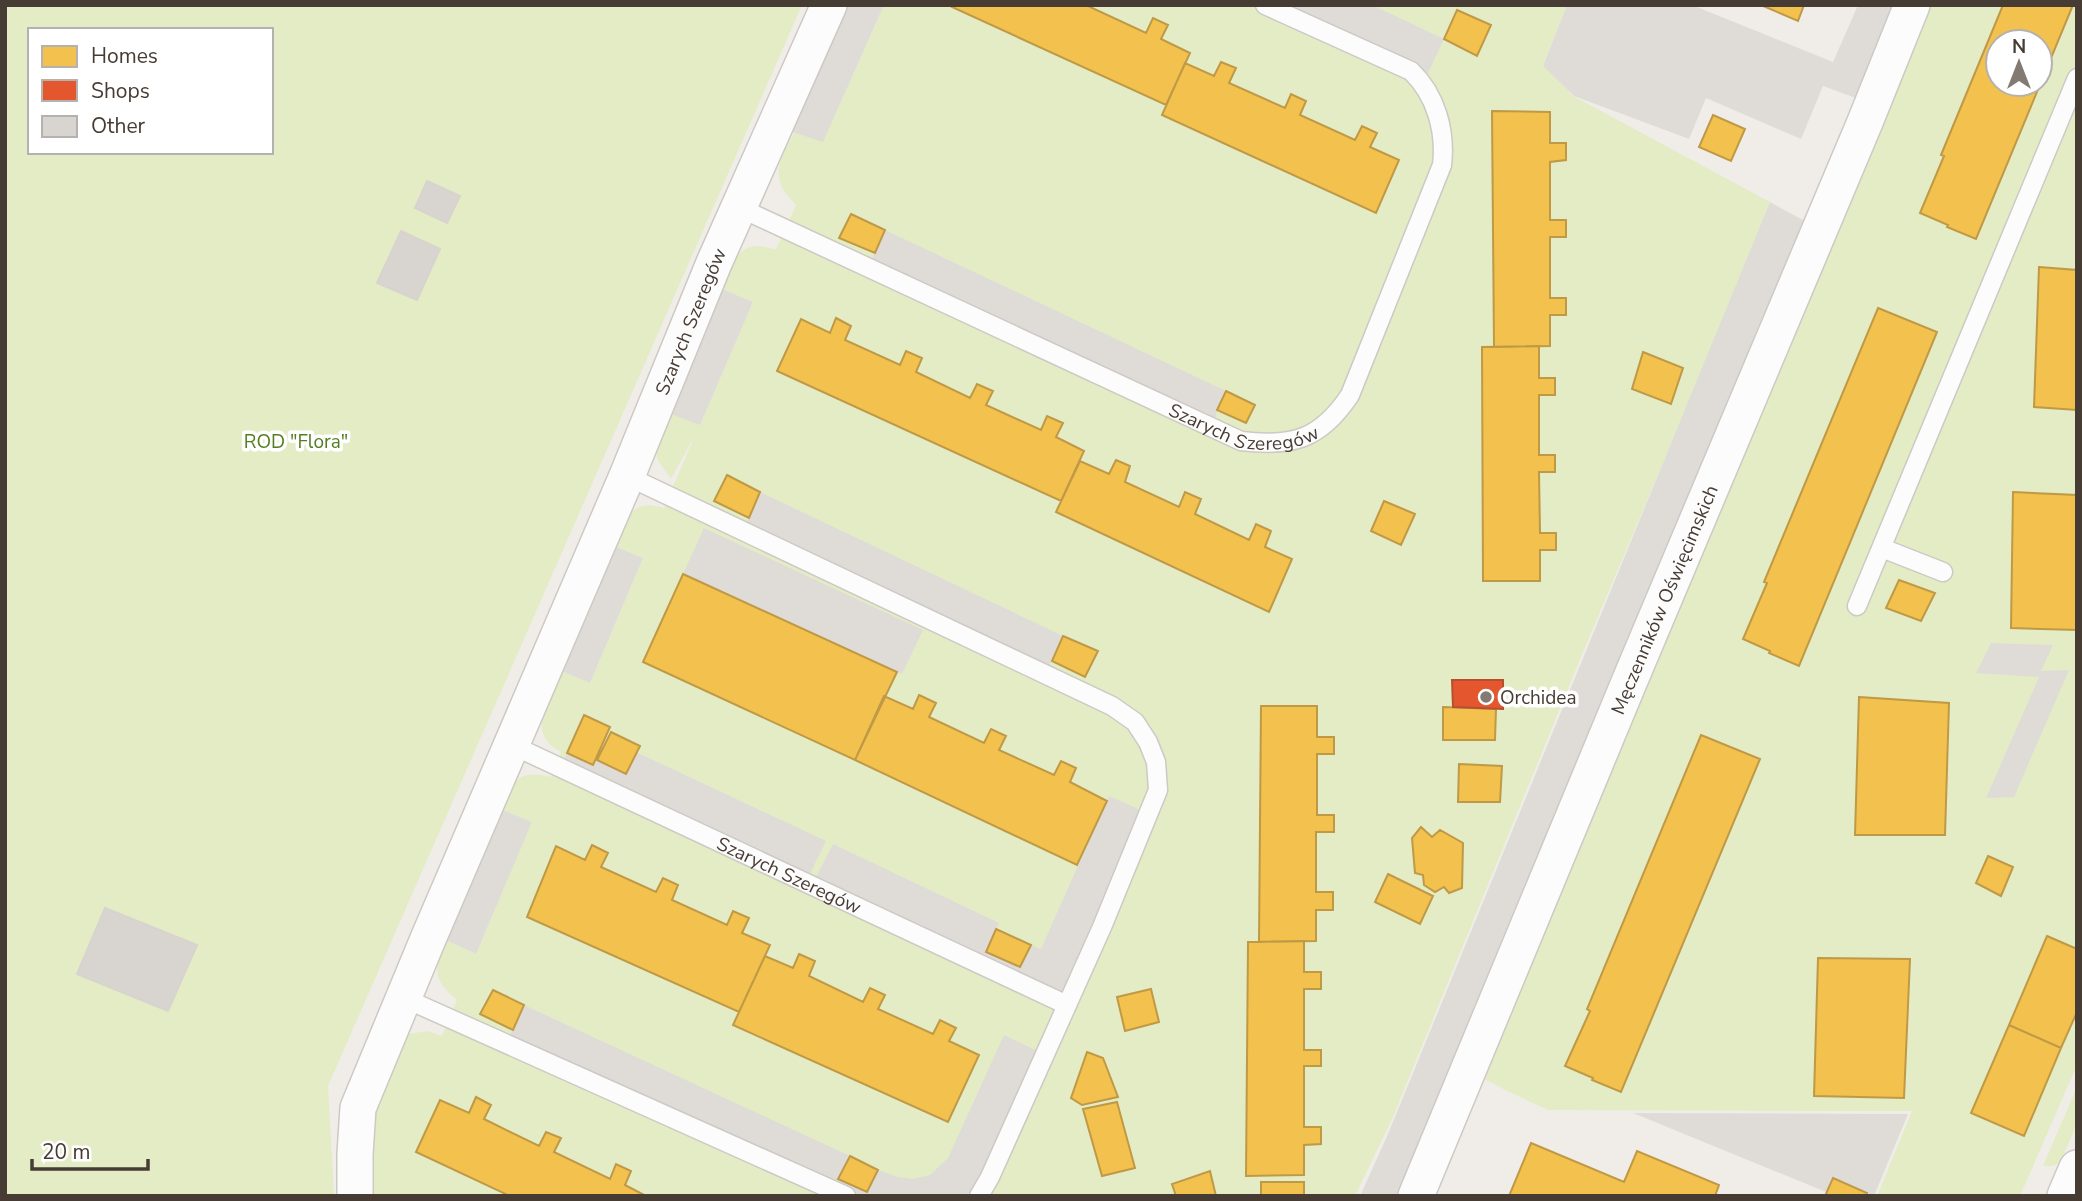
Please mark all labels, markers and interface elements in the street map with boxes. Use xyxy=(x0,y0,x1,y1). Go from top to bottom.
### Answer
legend xyxy=(28,28,273,154)
north arrow xyxy=(1984,28,2054,98)
text: N xyxy=(2012,34,2026,60)
text: Homes xyxy=(91,42,158,70)
text: Shops xyxy=(91,77,150,105)
text: Other xyxy=(91,112,146,140)
street label: Szarych Szeregów xyxy=(649,244,733,399)
street label: Szarych Szeregów xyxy=(1164,397,1324,457)
park label: ROD "Flora" xyxy=(244,429,348,455)
street label: Męczenników Oświęcimskich xyxy=(1605,481,1725,719)
place label: Orchidea xyxy=(1500,685,1577,711)
marker: Orchidea xyxy=(1478,689,1494,705)
street label: Szarych Szeregów xyxy=(712,831,865,921)
scale bar xyxy=(32,1128,147,1172)
text: 20 m xyxy=(42,1138,91,1166)

